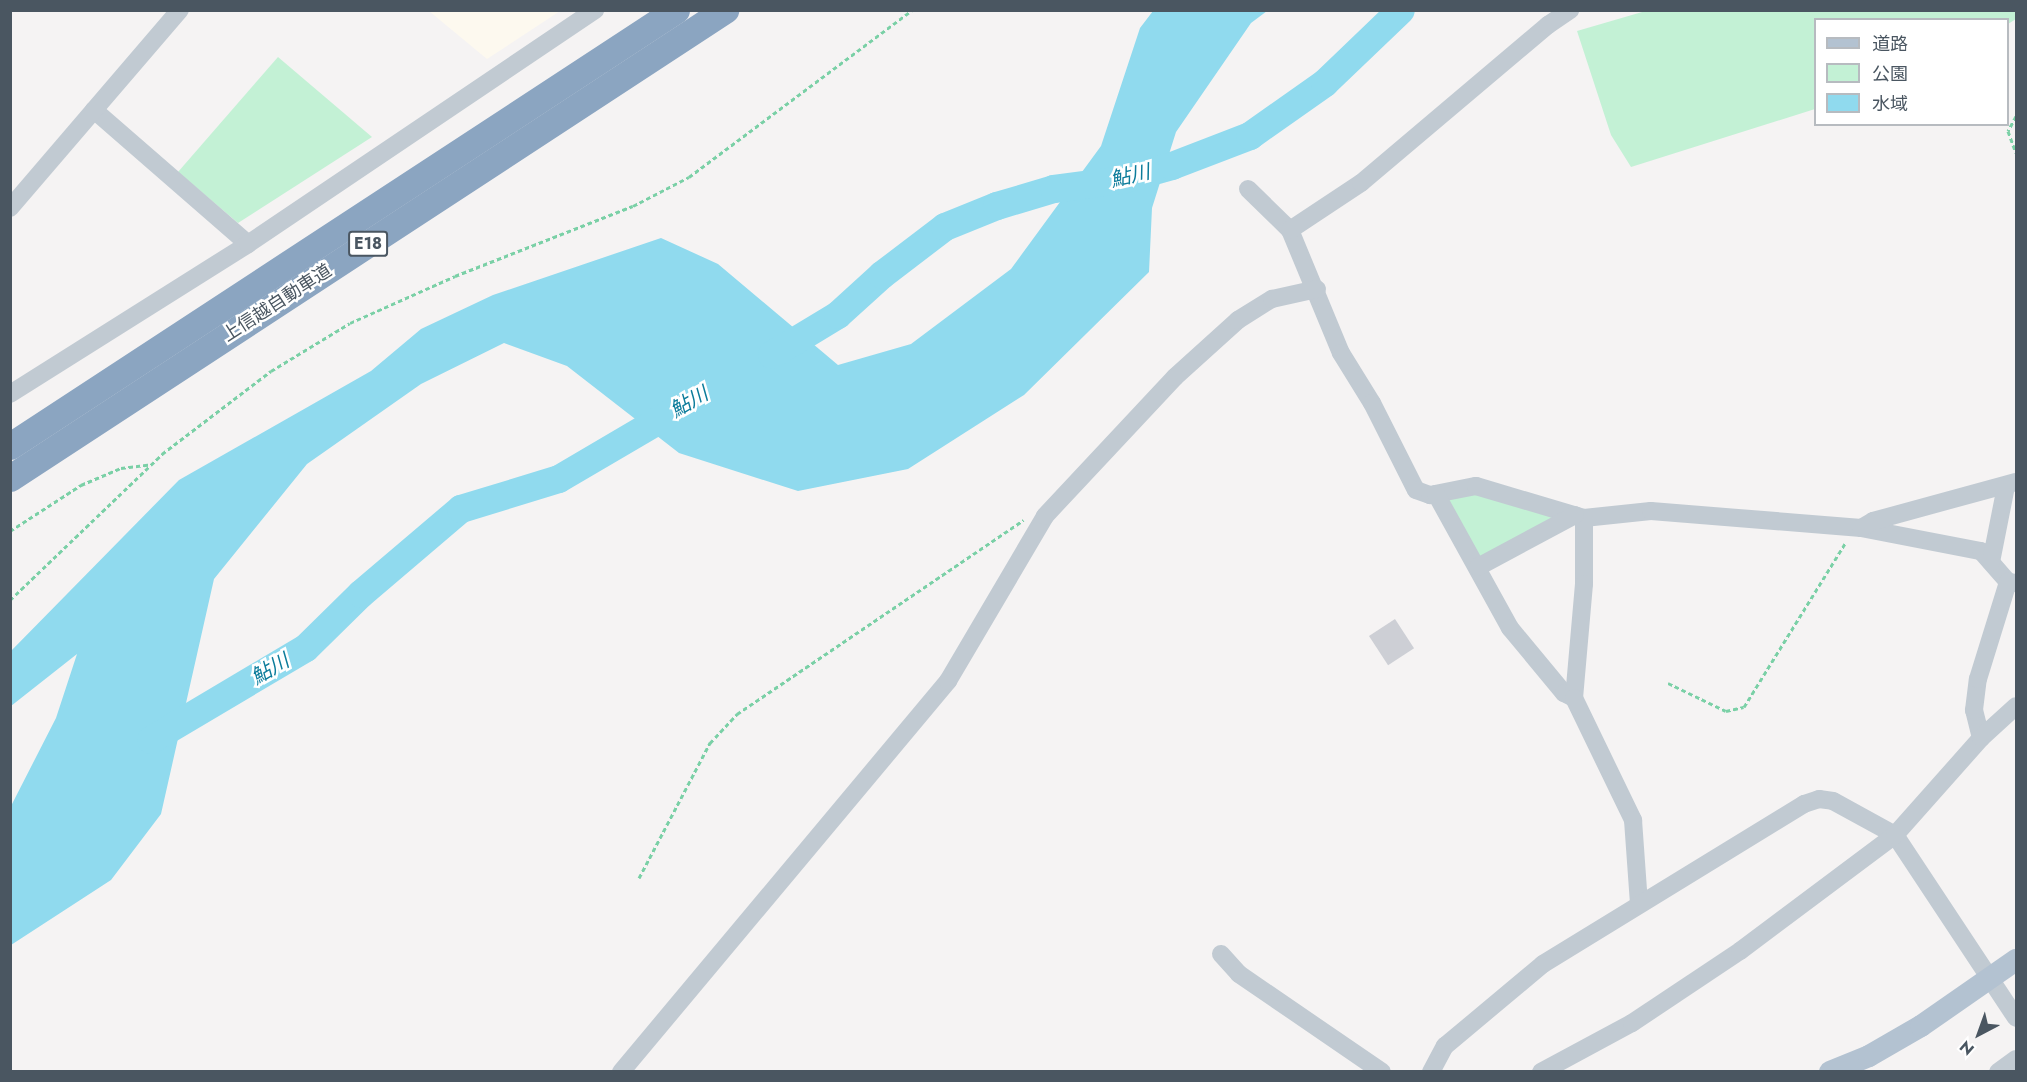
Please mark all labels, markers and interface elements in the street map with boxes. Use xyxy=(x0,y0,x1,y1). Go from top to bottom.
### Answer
legend xyxy=(1814,18,2009,126)
text: 道路 xyxy=(1872,31,1908,57)
text: 公園 xyxy=(1872,61,1908,87)
text: 水域 xyxy=(1872,91,1908,117)
water label: 鮎川 xyxy=(1108,160,1152,192)
road number: E18 xyxy=(347,231,389,257)
street label: 上信越自動車道 xyxy=(218,260,336,346)
water label: 鮎川 xyxy=(666,382,712,422)
water label: 鮎川 xyxy=(247,649,293,689)
north arrow xyxy=(1949,1004,2009,1064)
text: N xyxy=(1955,1035,1979,1061)

